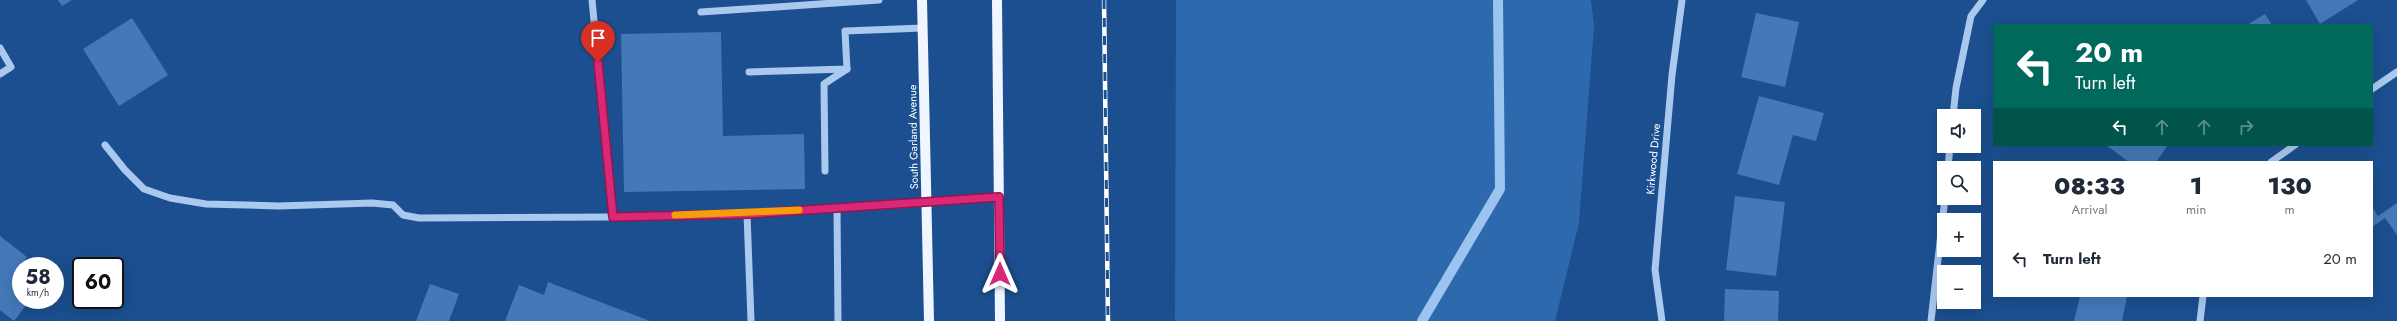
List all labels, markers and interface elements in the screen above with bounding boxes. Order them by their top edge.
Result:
pin [581,21,615,62]
icon: arrive [587,27,609,49]
text: 20 m [2075,32,2143,73]
icon: left [2009,40,2061,92]
text: Turn left [2075,70,2135,96]
street label: South Garland Avenue [904,84,922,189]
map controls [1937,109,1981,309]
button: sound [1937,109,1981,153]
icon: left [2109,116,2131,138]
icon: ahead [2151,116,2173,138]
icon: ahead [2193,116,2215,138]
icon: right [2235,116,2257,138]
street label: Kirkwood Drive [1642,123,1664,195]
button: search [1937,161,1981,205]
text: 08:33 [2054,168,2125,203]
text: 1 [2190,168,2202,203]
text: 130 [2267,168,2312,203]
text: Arrival [2072,200,2107,219]
text: min [2186,200,2206,219]
text: m [2285,200,2295,219]
button: + [1937,213,1981,257]
icon: left [2009,248,2031,270]
text: Turn left [2043,248,2101,270]
text: 20 m [2323,248,2357,270]
position arrow [979,253,1021,295]
speed limit sign: 60 [72,257,124,309]
text: 58 [25,263,51,292]
button: − [1937,265,1981,309]
text: km/h [27,285,49,300]

